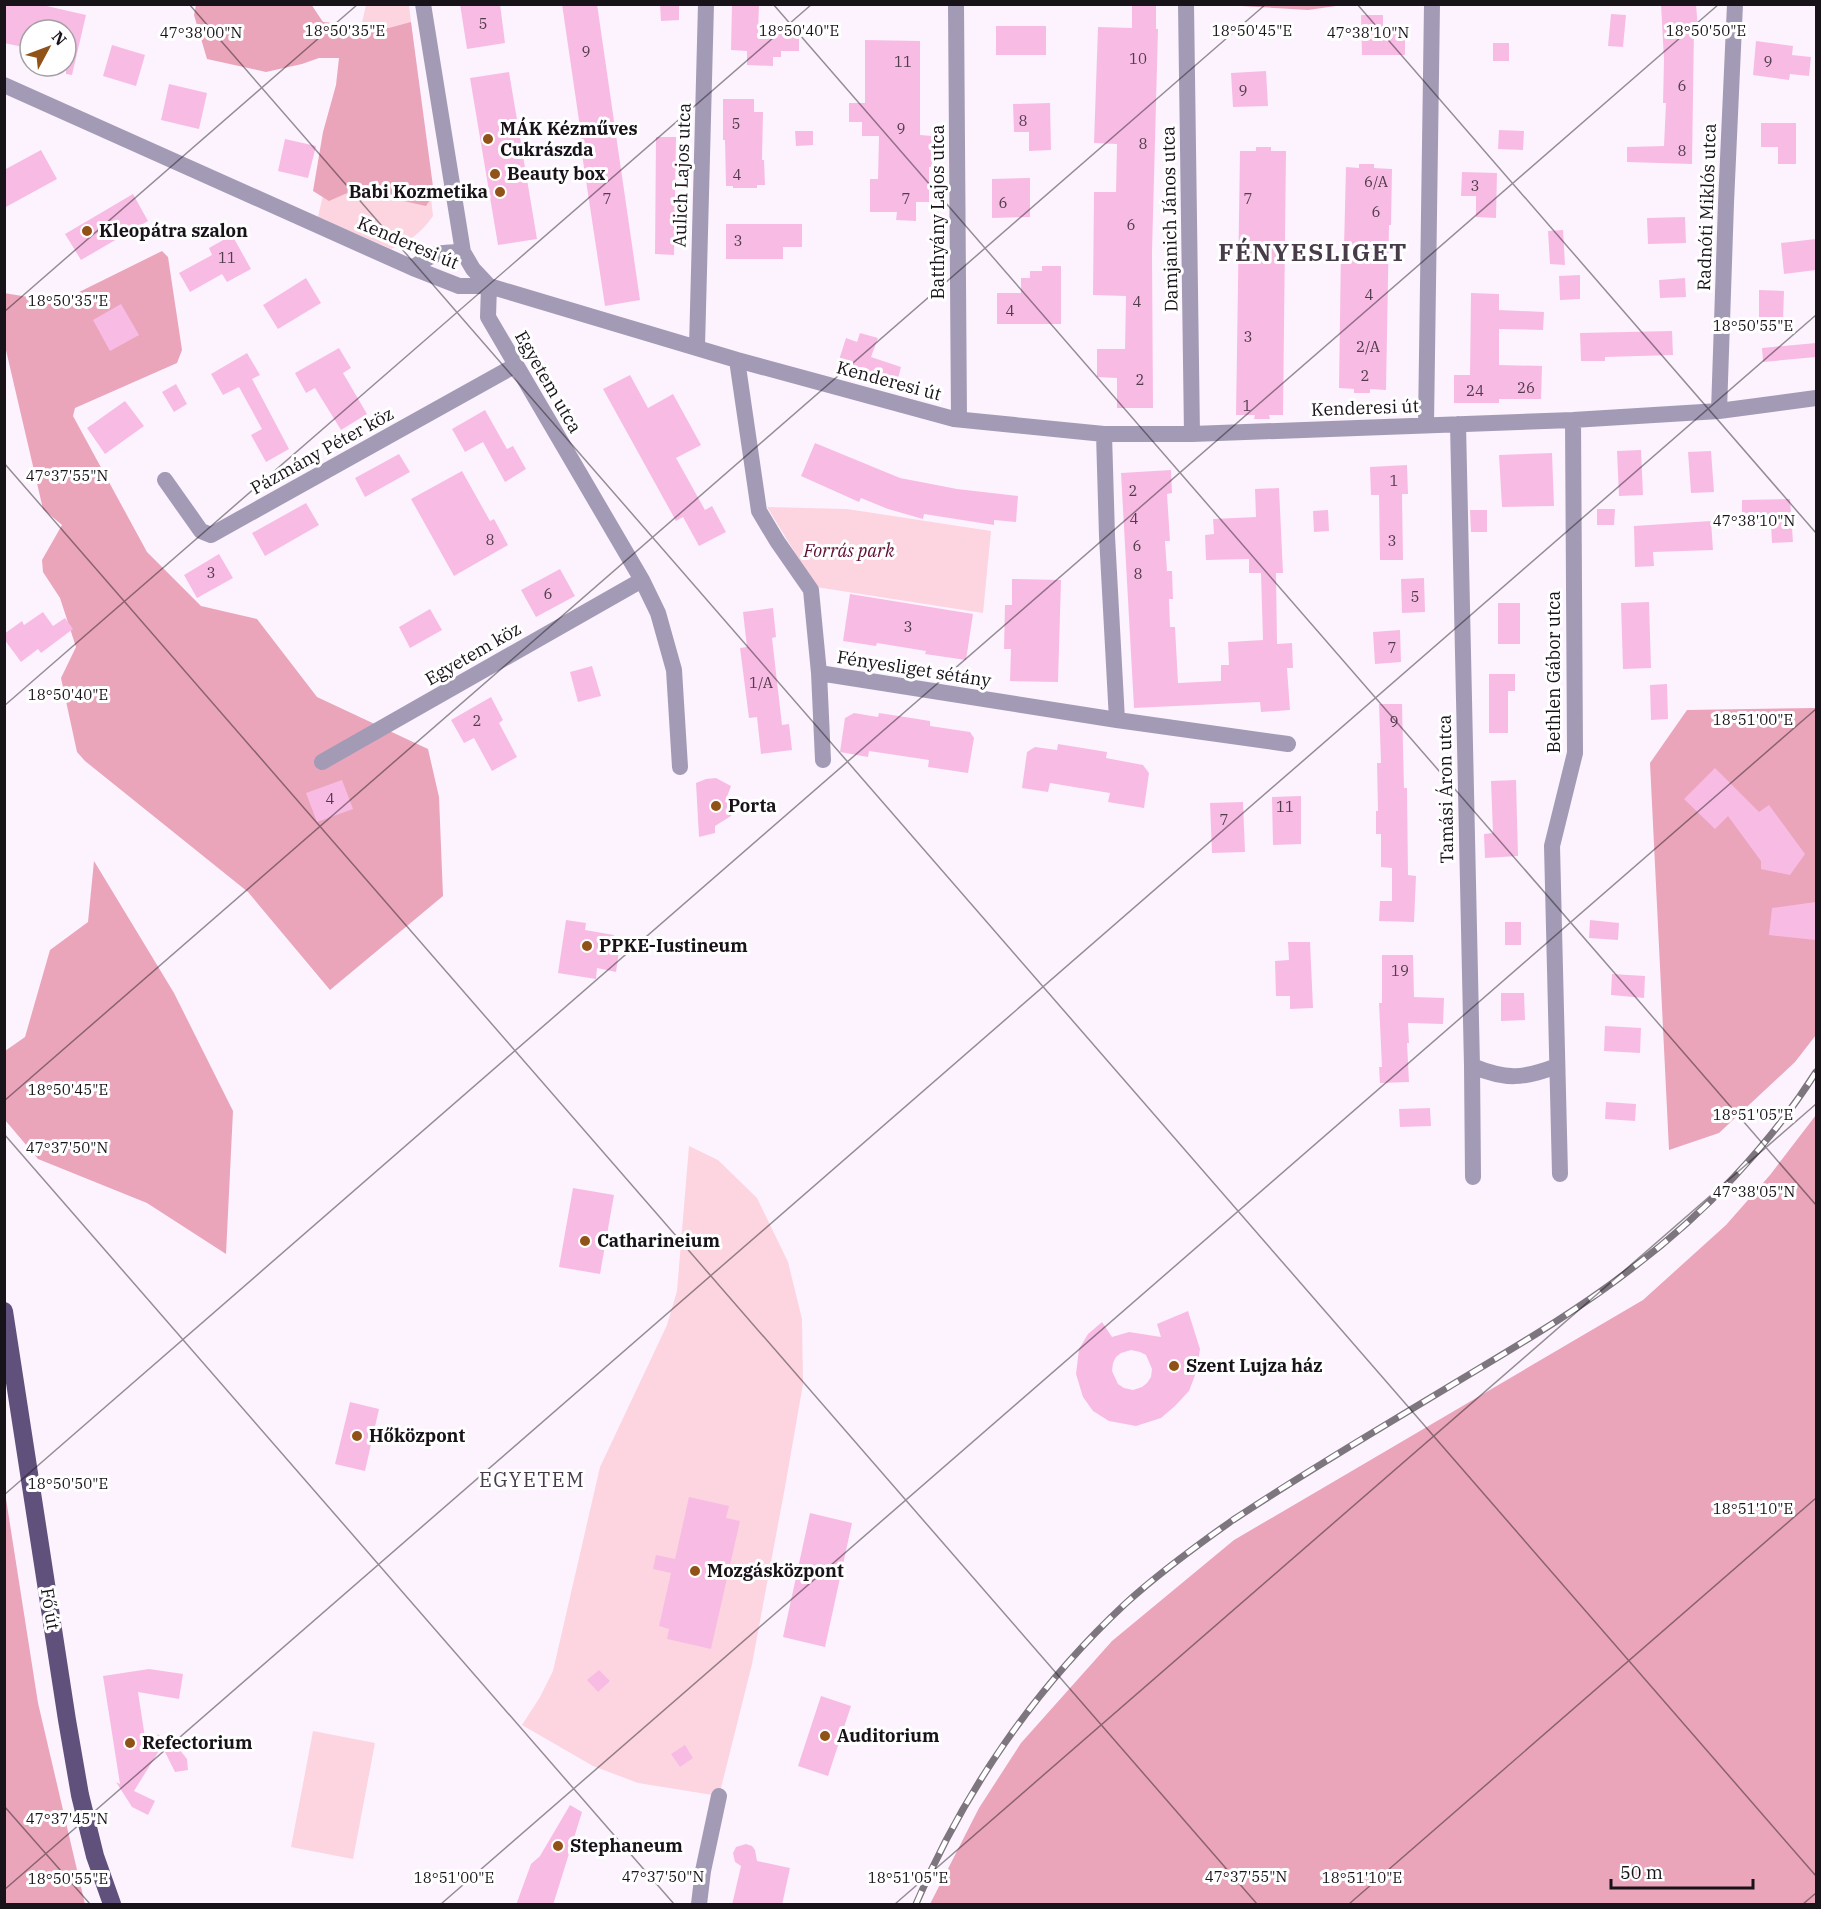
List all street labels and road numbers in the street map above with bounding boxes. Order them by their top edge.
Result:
street label: Aulich Lajos utca [667,102,696,248]
street label: Radnóti Miklós utca [1692,123,1721,291]
street label: Batthyány Lajos utca [926,124,949,300]
street label: Damjanich János utca [1156,126,1183,312]
street label: Kenderesi út [354,211,462,274]
street label: Egyetem utca [510,327,587,437]
street label: Kenderesi út [834,355,944,406]
street label: Kenderesi út [1311,394,1419,421]
street label: Pázmány Péter köz [246,402,397,499]
street label: Bethlen Gábor utca [1542,591,1565,753]
street label: Egyetem köz [421,617,525,690]
street label: Fényesliget sétány [835,645,993,692]
street label: Tamási Áron utca [1433,714,1458,864]
street label: Fő út [36,1586,65,1632]

